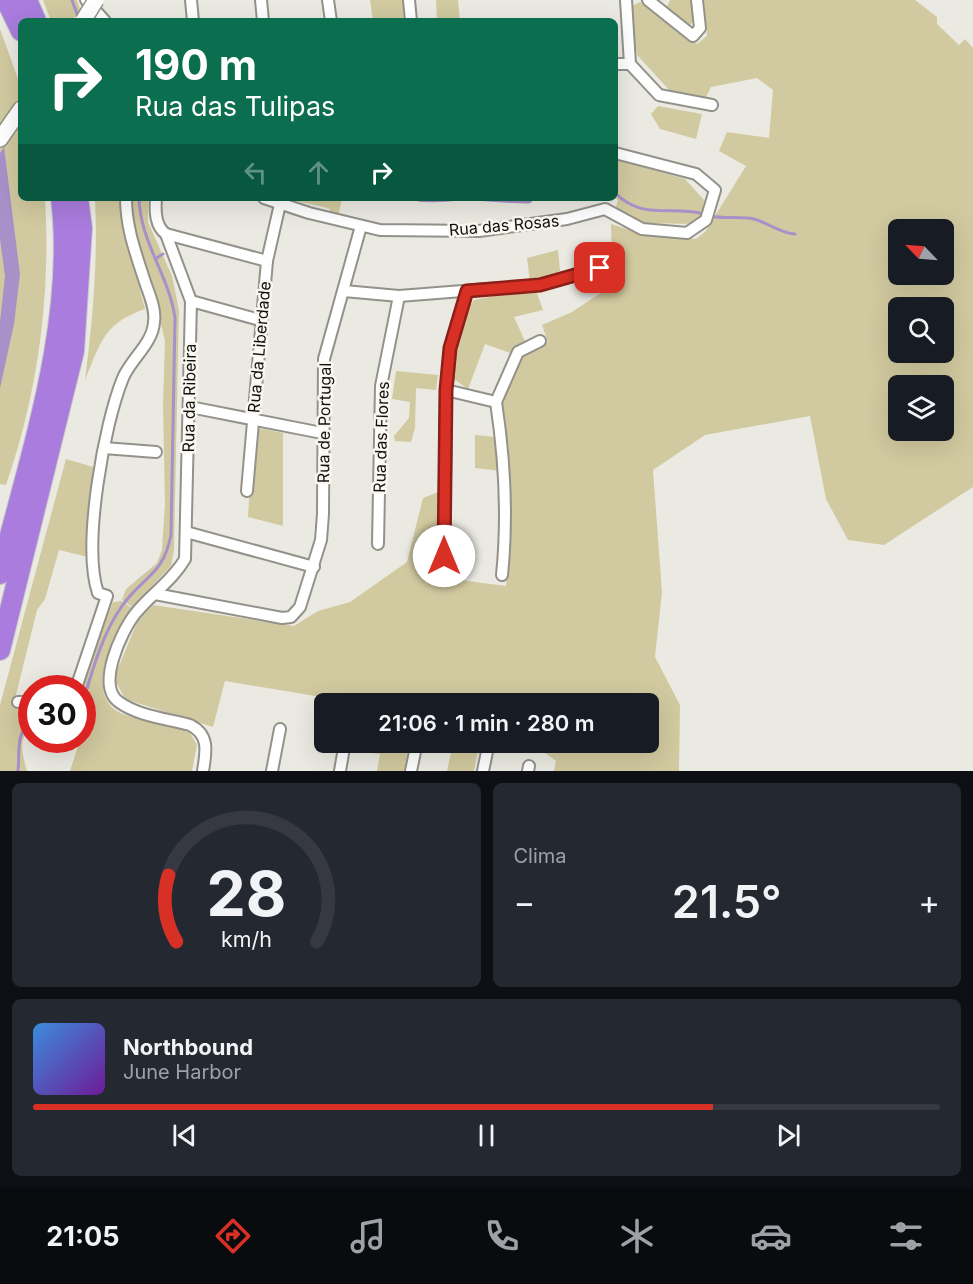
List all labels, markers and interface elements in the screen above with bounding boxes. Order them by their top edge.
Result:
text: 190 m [135,39,257,90]
icon: right [36,42,114,120]
text: Rua das Tulipas [135,90,335,123]
icon: left [239,156,272,189]
icon: ahead [302,156,335,189]
icon: right [365,156,398,189]
street label: Rua das Rosas [448,210,560,240]
north arrow [888,219,954,285]
map controls [888,219,954,441]
pin [574,242,625,293]
icon: arrive [583,251,616,284]
street label: Rua da Liberdade [243,280,275,414]
button: search [888,297,954,363]
street label: Rua da Ribeira [178,343,200,453]
street label: Rua de Portugal [313,363,335,483]
button: layers [888,375,954,441]
street label: Rua das Flores [369,381,393,493]
position arrow [412,524,476,588]
speed limit sign: 30 [18,675,96,753]
text: 21:06 · 1 min · 280 m [378,710,595,736]
text: Clima [514,844,567,868]
text: 28 [206,856,286,931]
text: 21.5° [672,874,782,929]
text: − [514,882,535,922]
text: + [918,882,940,922]
text: km/h [221,926,272,952]
text: Northbound [123,1034,253,1060]
text: June Harbor [123,1060,241,1084]
icon: previous [168,1119,201,1152]
icon: pause [470,1119,503,1152]
icon: next [772,1119,805,1152]
icon: directions [212,1215,254,1257]
icon: music [347,1215,389,1257]
icon: phone [481,1215,523,1257]
icon: climate [616,1215,658,1257]
icon: car [750,1215,792,1257]
icon: filters [885,1215,927,1257]
text: 21:05 [46,1220,119,1253]

